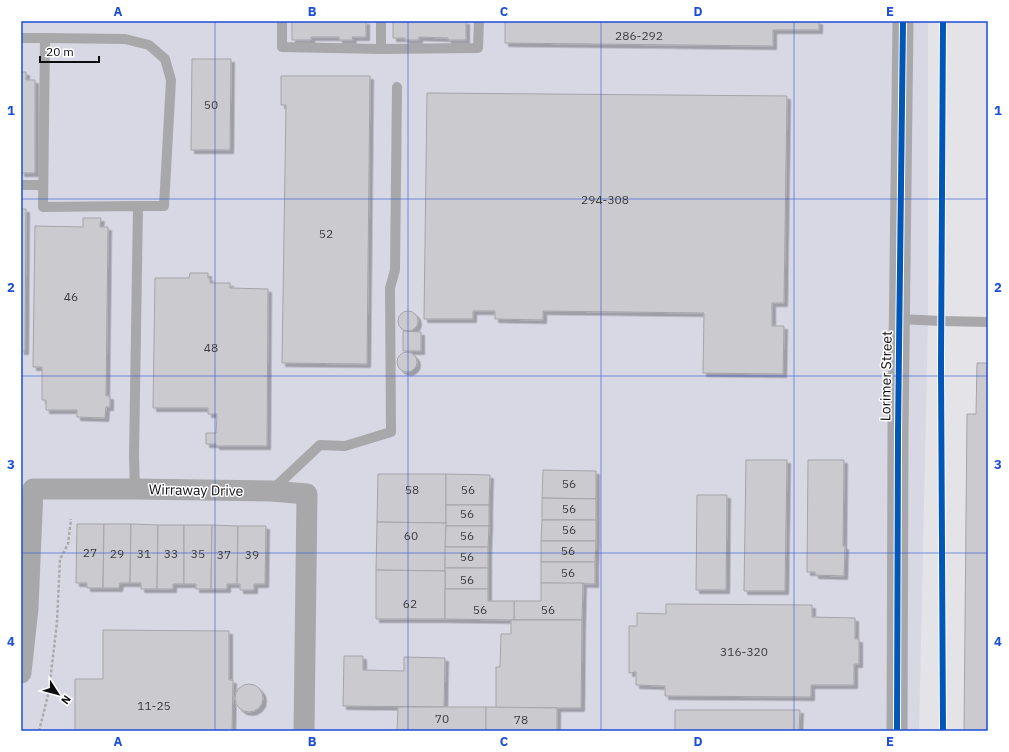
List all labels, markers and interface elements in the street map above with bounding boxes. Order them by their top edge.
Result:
text: A [114,3,123,20]
text: B [308,3,317,20]
text: C [500,3,509,20]
text: D [693,3,703,20]
text: E [886,3,894,20]
house number: 286-292 [615,28,663,43]
scale bar [40,38,99,64]
text: 20 m [46,44,74,59]
house number: 50 [204,97,218,112]
text: 1 [7,102,15,119]
text: 1 [994,102,1002,119]
house number: 294-308 [581,192,629,207]
house number: 52 [319,226,333,241]
text: 2 [7,279,15,296]
text: 2 [994,279,1002,296]
house number: 46 [64,289,78,304]
street label: Lorimer Street [876,331,896,421]
house number: 48 [204,340,218,355]
text: 3 [7,456,15,473]
text: 3 [994,456,1002,473]
house number: 56 [562,476,576,491]
street label: Wirraway Drive [149,480,244,500]
house number: 58 [405,482,419,497]
house number: 56 [461,482,475,497]
house number: 56 [562,501,576,516]
house number: 56 [460,506,474,521]
house number: 56 [562,522,576,537]
house number: 60 [404,528,418,543]
house number: 56 [460,528,474,543]
house number: 56 [561,543,575,558]
house number: 27 [83,545,97,560]
house number: 29 [110,546,124,561]
house number: 31 [137,546,151,561]
house number: 33 [164,546,178,561]
house number: 35 [191,546,205,561]
house number: 37 [217,547,231,562]
house number: 39 [245,547,259,562]
house number: 56 [460,549,474,564]
house number: 56 [561,565,575,580]
house number: 56 [460,572,474,587]
house number: 62 [403,596,417,611]
house number: 56 [473,602,487,617]
house number: 56 [541,602,555,617]
text: 4 [7,633,15,650]
text: 4 [994,633,1002,650]
house number: 316-320 [720,644,768,659]
north arrow [38,674,78,714]
text: N [58,693,74,707]
house number: 11-25 [137,698,171,713]
house number: 70 [435,711,449,726]
house number: 78 [514,712,528,727]
text: A [114,733,123,750]
text: B [308,733,317,750]
text: C [500,733,509,750]
text: D [693,733,703,750]
text: E [886,733,894,750]

